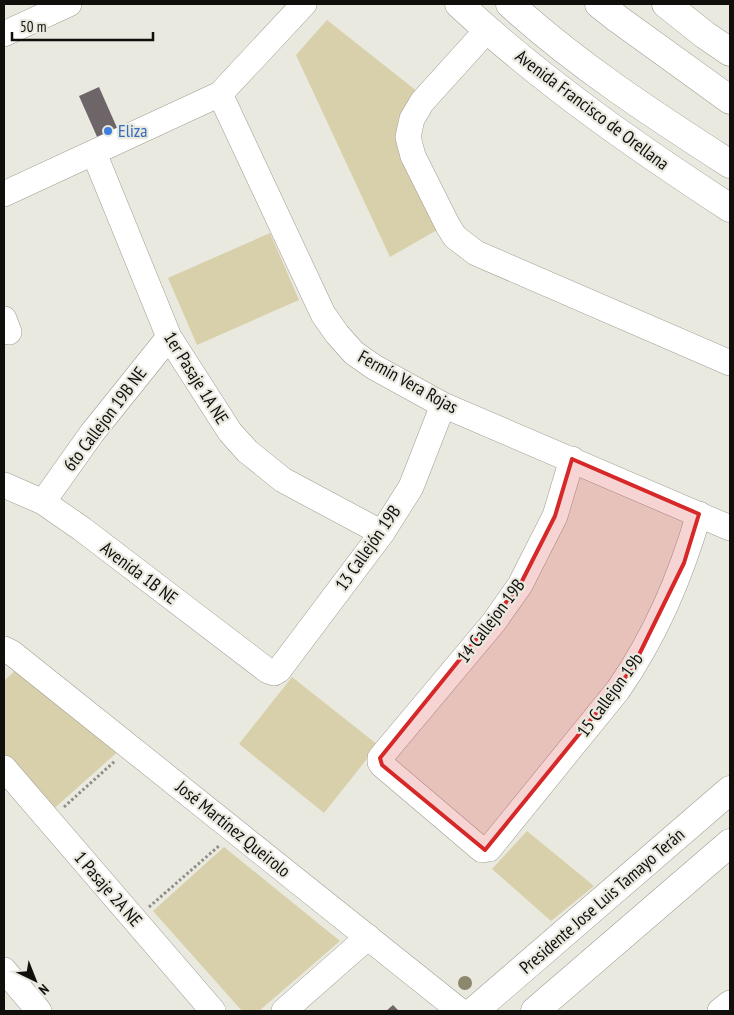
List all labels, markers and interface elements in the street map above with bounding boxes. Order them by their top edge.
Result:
scale bar [12,10,154,42]
text: 50 m [20,17,46,36]
street label: Avenida Francisco de Orellana [511,44,674,175]
place label: Eliza [118,119,148,142]
marker: Eliza [102,125,114,137]
street label: 1er Pasaje 1A NE [159,327,234,428]
street label: Fermín Vera Rojas [354,345,462,418]
street label: 6to Callejon 19B NE [58,362,151,475]
street label: 13 Callejón 19B [330,501,405,595]
street label: Avenida 1B NE [96,536,182,609]
street label: 14 Callejon 19B [452,574,530,667]
street label: 15 Callejon 19b [571,648,648,741]
street label: José Martínez Queirolo [170,775,296,882]
street label: Presidente Jose Luis Tamayo Terán [514,823,689,979]
street label: 1 Pasaje 2A NE [69,846,147,931]
north arrow [10,955,60,1005]
text: N [35,980,53,999]

